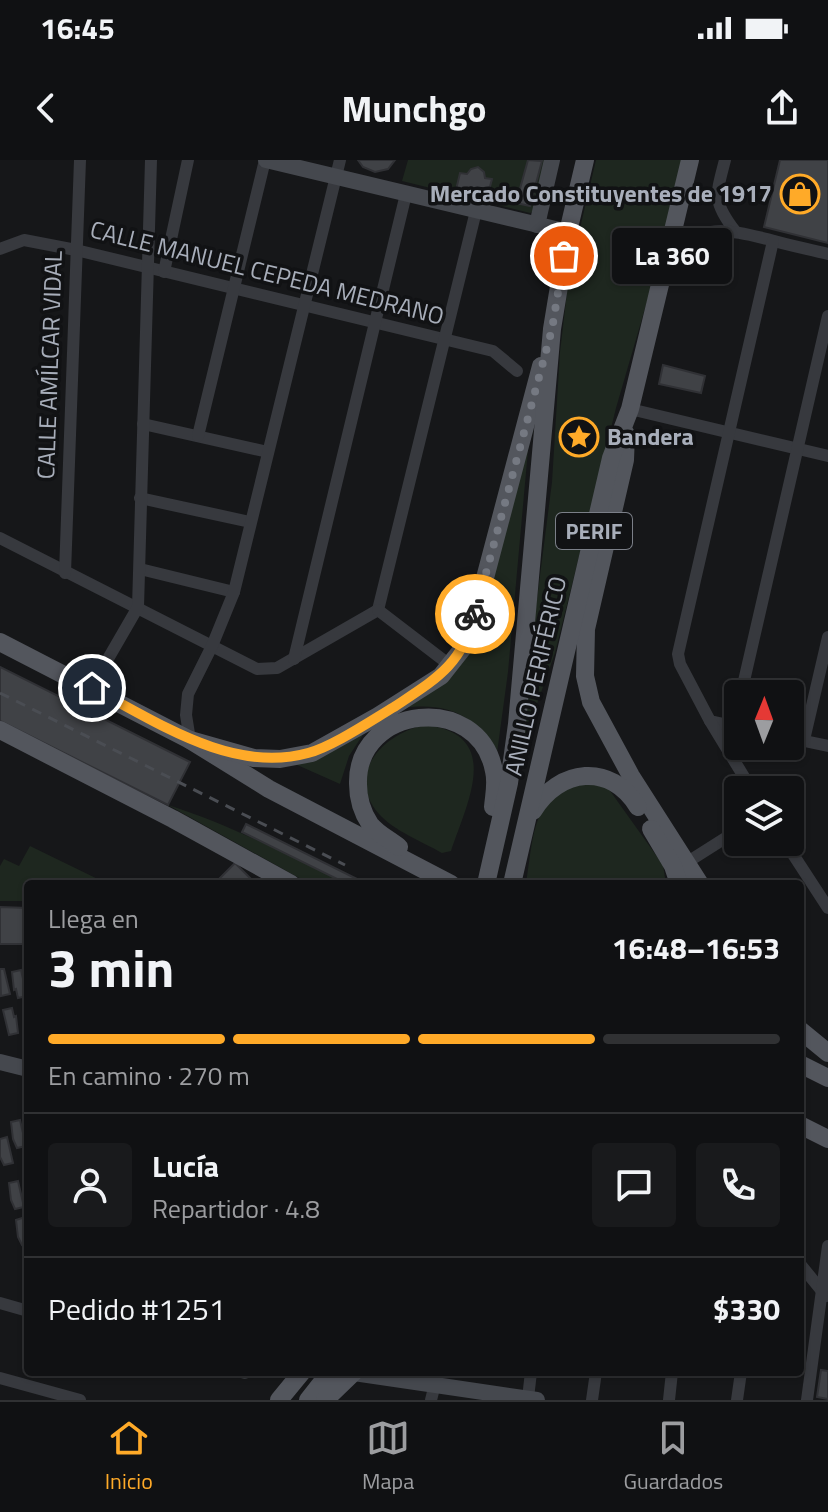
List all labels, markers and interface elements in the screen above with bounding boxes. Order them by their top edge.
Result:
text: 16:45 [40,5,115,51]
text: Munchgo [341,81,487,136]
icon: back [24,86,68,130]
icon: share [760,86,804,130]
shop icon: Mercado Constituyentes de 1917 [779,173,821,215]
place label: Mercado Constituyentes de 1917 [430,175,772,211]
street label: CALLE MANUEL CEPEDA MEDRANO [87,211,448,333]
pin [530,222,598,290]
callout: La 360 [612,228,732,284]
icon: bag [542,234,586,278]
text: La 360 [635,236,709,275]
street label: CALLE AMÍLCAR VIDAL [27,250,71,480]
place icon: Bandera [558,416,600,458]
place label: Bandera [607,418,694,454]
road number: PERIF [556,513,632,549]
street label: ANILLO PERIFÉRICO [495,573,575,779]
courier [435,574,515,654]
icon: bike [453,592,497,636]
pin [58,654,126,722]
icon: home [70,666,114,710]
north arrow [724,680,804,760]
map controls [724,680,804,856]
button: layers [724,776,804,856]
text: Llega en [48,899,139,938]
text: 16:48–16:53 [612,925,780,971]
text: 3 min [48,928,174,1007]
text: En camino · 270 m [48,1056,250,1095]
button: person [48,1143,132,1227]
text: Lucía [152,1143,219,1189]
button: chat [592,1143,676,1227]
button: phone [696,1143,780,1227]
text: Repartidor · 4.8 [152,1189,320,1228]
text: Pedido #1251 [48,1286,226,1332]
text: $330 [713,1286,780,1332]
tab: Inicio [105,1416,153,1498]
tab: Mapa [362,1416,414,1498]
tab: Guardados [624,1416,723,1498]

